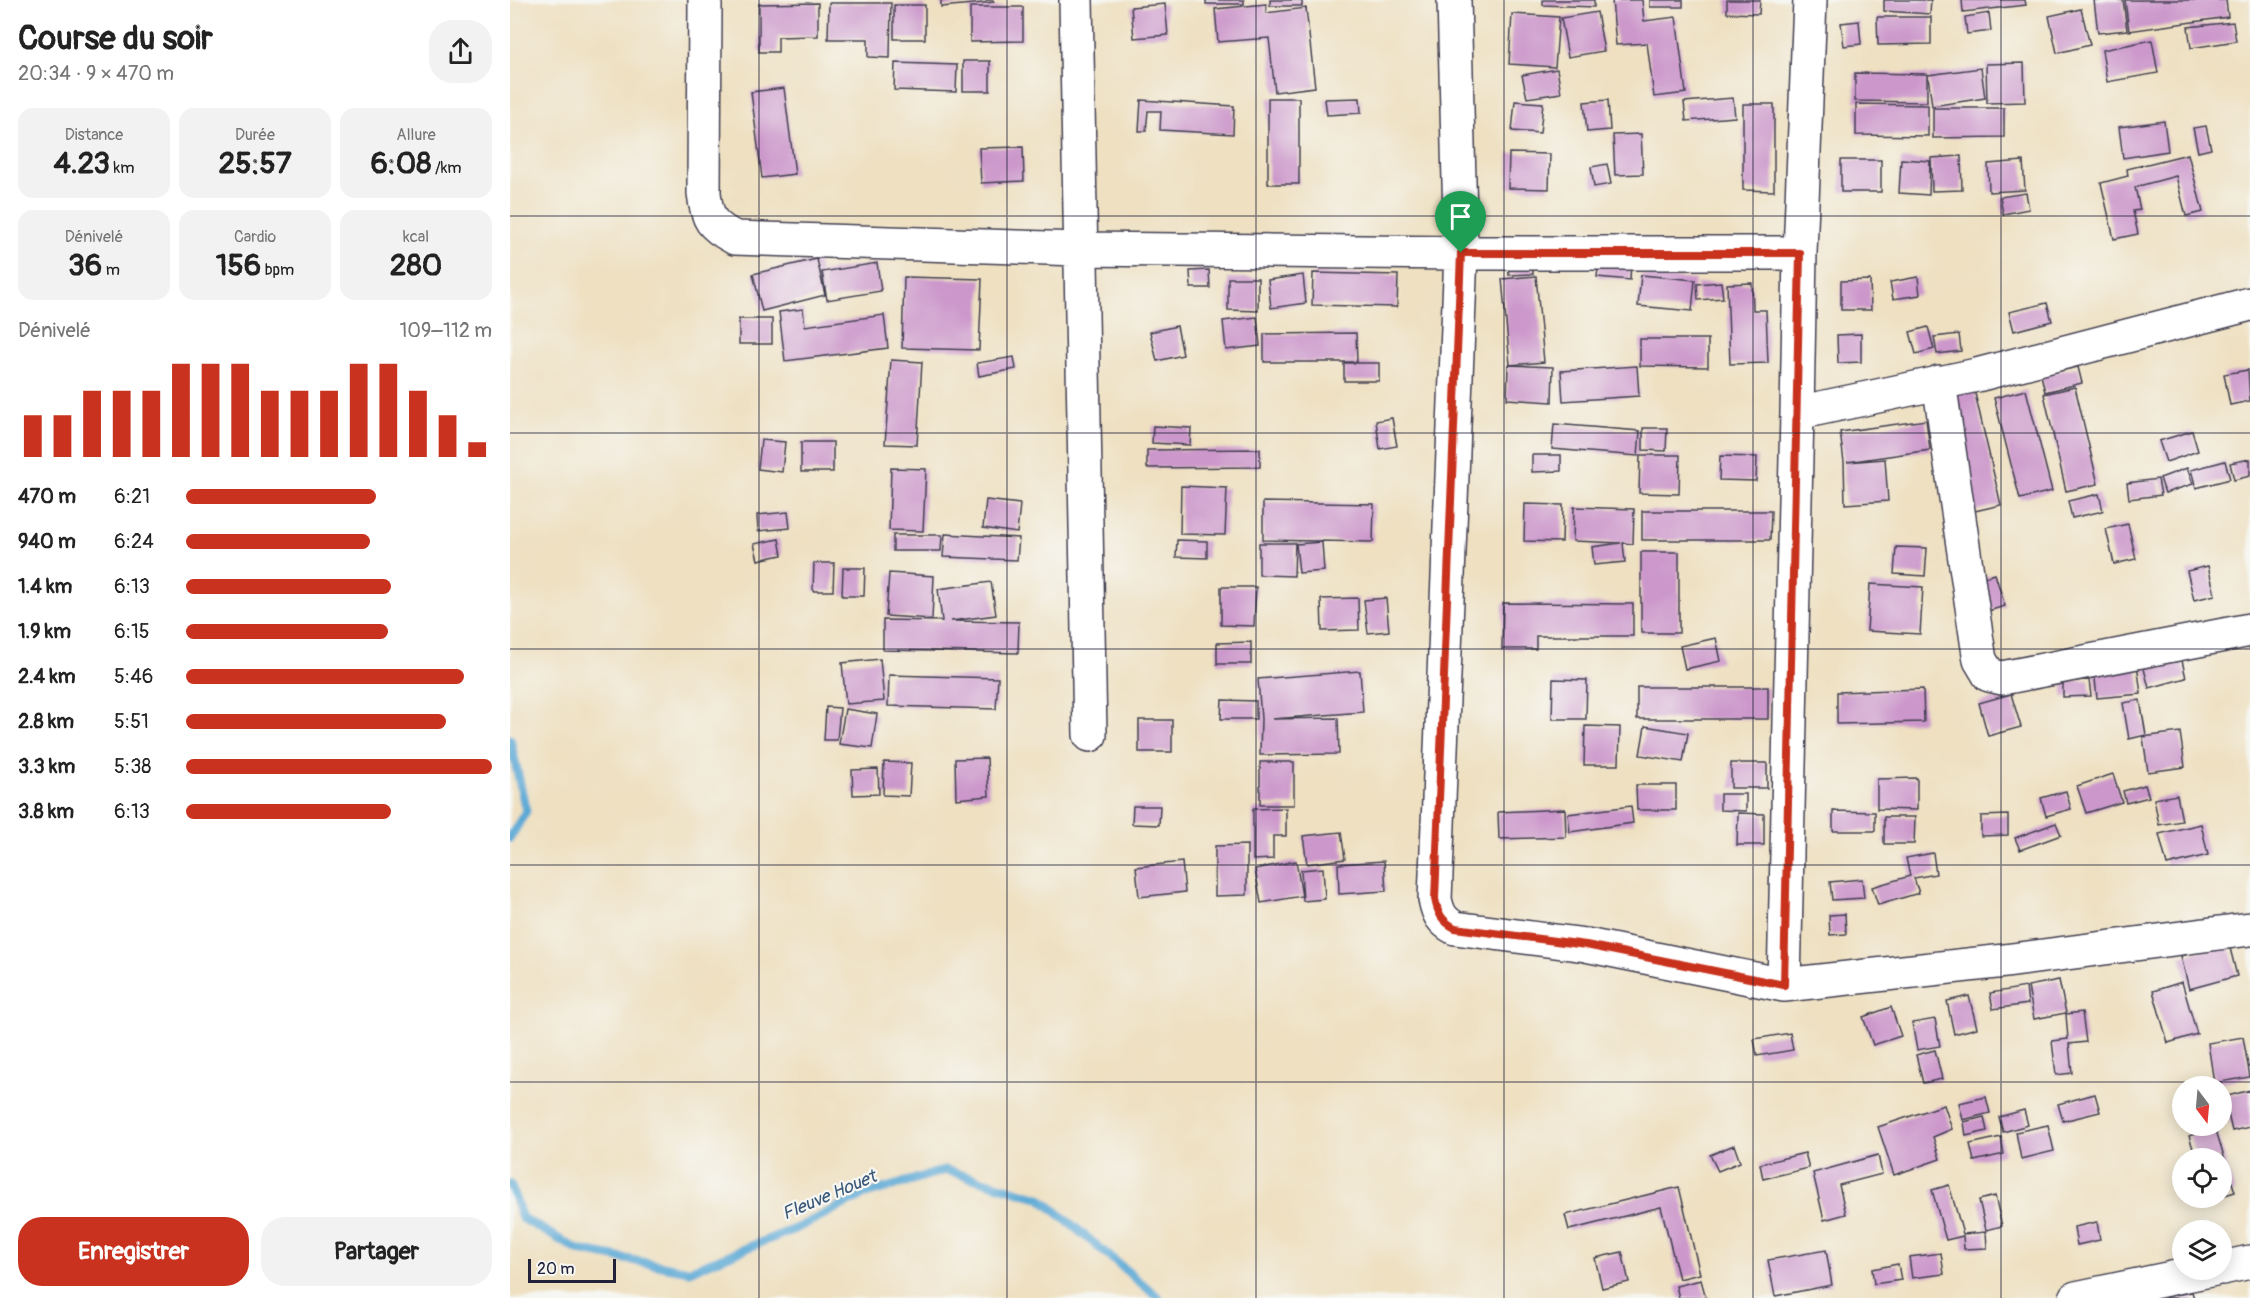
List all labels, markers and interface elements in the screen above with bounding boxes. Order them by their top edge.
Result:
text: Course du soir [18,18,213,59]
button: share [429,20,492,83]
text: 20:34 · 9 × 470 m [18,61,174,86]
text: Distance [65,125,123,145]
text: Durée [235,125,275,145]
text: Allure [396,125,436,145]
text: 4.23 [54,145,110,182]
text: 25:57 [218,145,292,182]
text: 6:08 [370,145,431,182]
text: km [110,158,134,178]
text: /km [431,158,462,178]
pin [1435,191,1486,253]
icon: arrive [1444,200,1477,233]
text: Dénivelé [65,227,123,247]
text: Cardio [234,227,276,247]
text: kcal [403,227,429,247]
text: 36 [68,247,102,284]
text: 156 [216,247,261,284]
text: 280 [390,247,442,284]
text: m [102,260,120,280]
text: bpm [261,260,294,280]
text: Dénivelé [18,318,91,343]
text: 109–112 m [400,318,492,343]
text: 470 m [18,484,76,509]
text: 6:21 [114,484,150,509]
text: 940 m [18,529,76,554]
text: 6:24 [114,529,154,554]
text: 1.4 km [18,574,72,599]
text: 6:13 [114,574,150,599]
text: 1.9 km [18,619,71,644]
text: 6:15 [114,619,150,644]
text: 2.4 km [18,664,76,689]
text: 5:46 [114,664,153,689]
text: 2.8 km [18,709,74,734]
text: 5:51 [114,709,149,734]
text: 3.3 km [18,754,75,779]
text: 5:38 [114,754,151,779]
text: 3.8 km [18,799,74,824]
text: 6:13 [114,799,150,824]
north arrow [2172,1076,2232,1136]
map controls [2172,1076,2232,1280]
button: locate [2172,1148,2232,1208]
water label: Fleuve Houet [779,1165,881,1226]
button: Enregistrer [18,1217,249,1286]
button: Partager [261,1217,492,1286]
button: layers [2172,1220,2232,1280]
scale bar [528,1256,616,1284]
text: 20 m [537,1259,575,1279]

